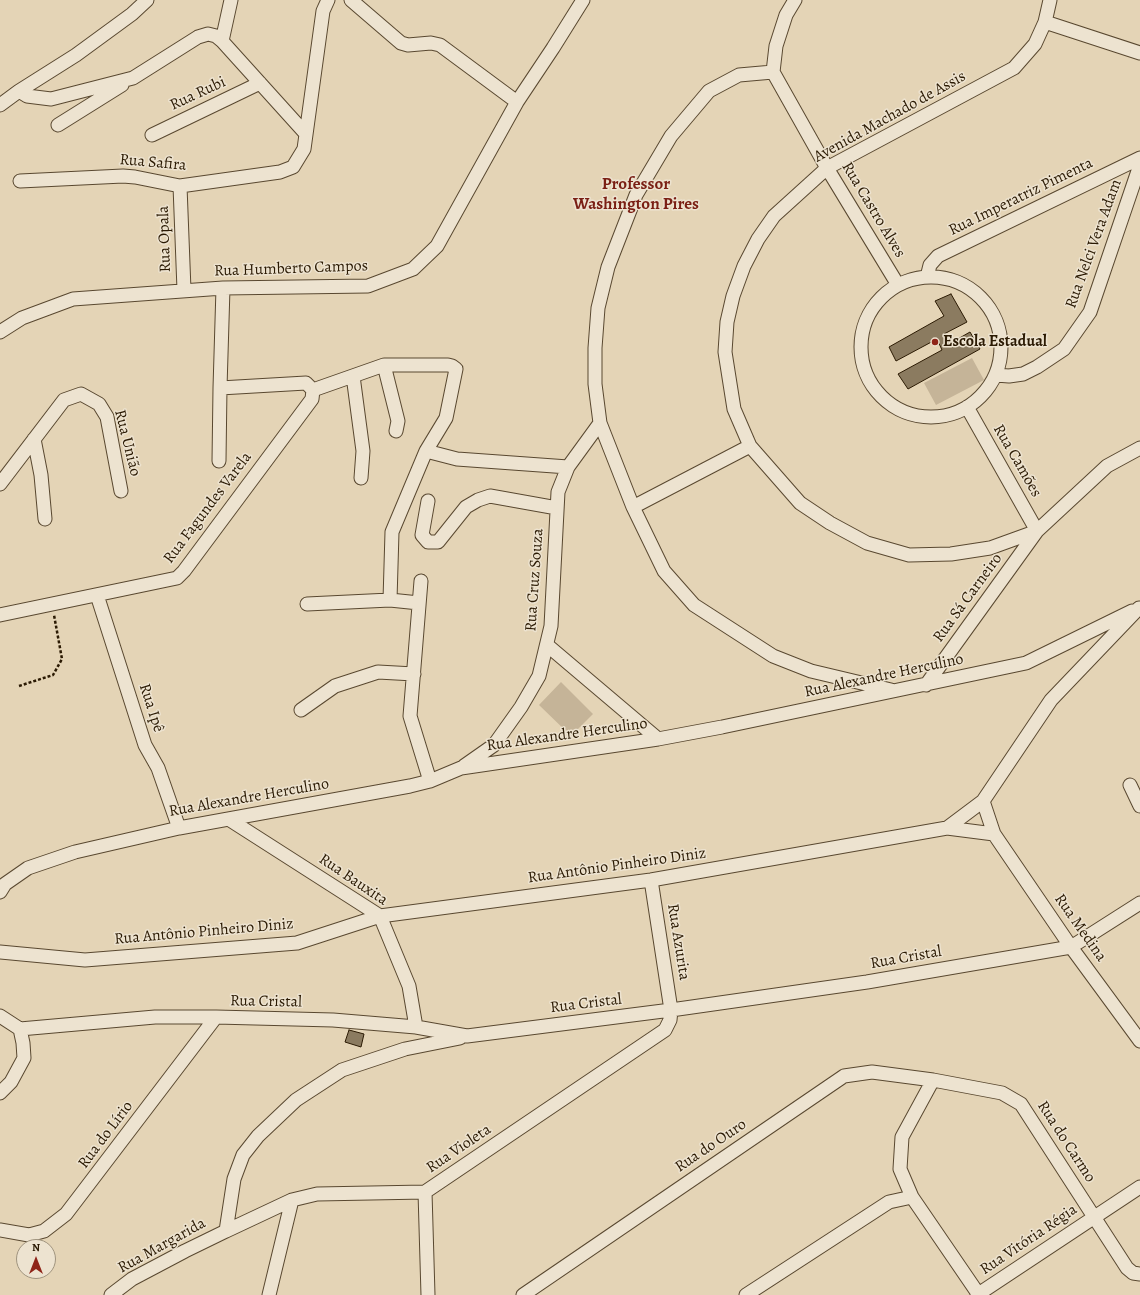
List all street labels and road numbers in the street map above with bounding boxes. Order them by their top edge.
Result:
street label: Avenida Machado de Assis [811,67,969,167]
street label: Rua Rubi [167,73,229,115]
street label: Rua Safira [119,151,187,175]
street label: Rua Imperatriz Pimenta [946,154,1096,240]
street label: Rua Castro Alves [837,159,909,261]
street label: Rua Nelci Vera Adam [1062,177,1126,311]
street label: Rua Opala [154,205,176,273]
street label: Rua Humberto Campos [214,257,368,281]
street label: Rua União [109,408,145,478]
street label: Rua Camões [988,421,1046,501]
street label: Rua Fagundes Varela [160,448,256,568]
street label: Rua Cruz Souza [522,528,548,632]
street label: Rua Sá Carneiro [929,550,1007,646]
street label: Rua Alexandre Herculino [803,650,965,702]
street label: Rua Ipê [134,681,168,735]
street label: Rua Alexandre Herculino [485,714,649,756]
street label: Rua Alexandre Herculino [167,774,331,822]
street label: Rua Antônio Pinheiro Diniz [527,844,707,888]
street label: Rua Bauxita [315,850,391,910]
street label: Rua Medina [1050,890,1110,966]
street label: Rua Azurita [662,902,694,982]
street label: Rua Antônio Pinheiro Diniz [114,915,294,949]
street label: Rua Cristal [869,942,943,974]
street label: Rua Cristal [549,990,623,1018]
street label: Rua Cristal [230,992,302,1012]
street label: Rua do Lírio [74,1097,138,1173]
street label: Rua do Carmo [1033,1098,1099,1186]
street label: Rua do Ouro [672,1115,750,1177]
street label: Rua Violeta [423,1120,495,1178]
street label: Rua Vitória Régia [977,1200,1081,1280]
street label: Rua Margarida [115,1214,209,1278]

